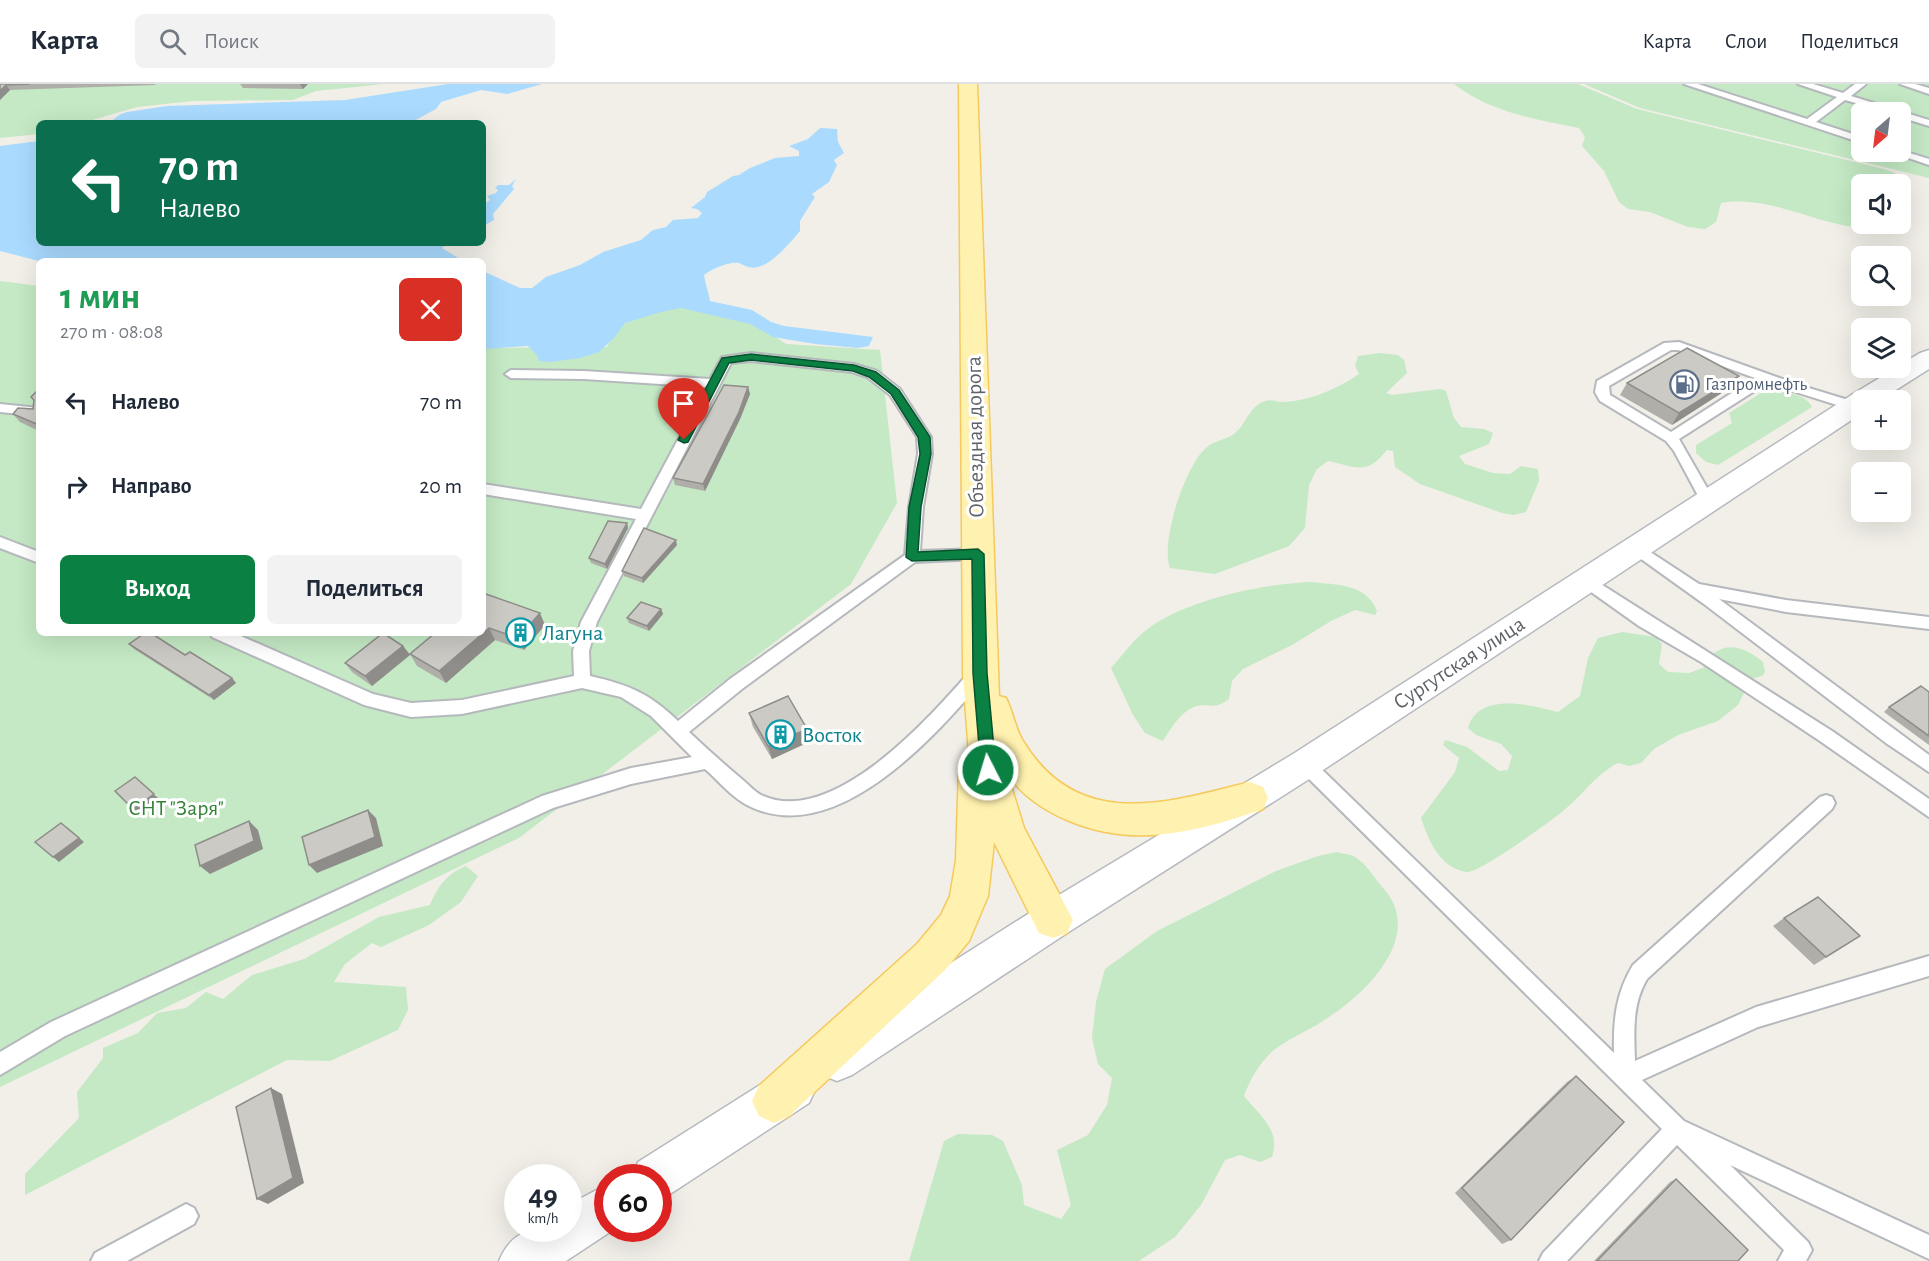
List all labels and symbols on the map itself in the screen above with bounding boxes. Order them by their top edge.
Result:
north arrow [1851,102,1911,162]
street label: Объездная дорога [963,356,987,518]
fuel station icon: Газпромнефть [1668,369,1700,401]
place label: Газпромнефть [1705,376,1807,394]
pin [658,378,709,440]
street label: Сургутская улица [1389,612,1529,714]
building icon: Лагуна [505,617,537,649]
place label: Лагуна [542,622,603,644]
building icon: Восток [765,719,797,751]
place label: Восток [802,724,862,746]
position arrow [956,738,1020,802]
park label: СНТ "Заря" [128,797,224,819]
speed limit sign: 60 [594,1164,672,1242]

